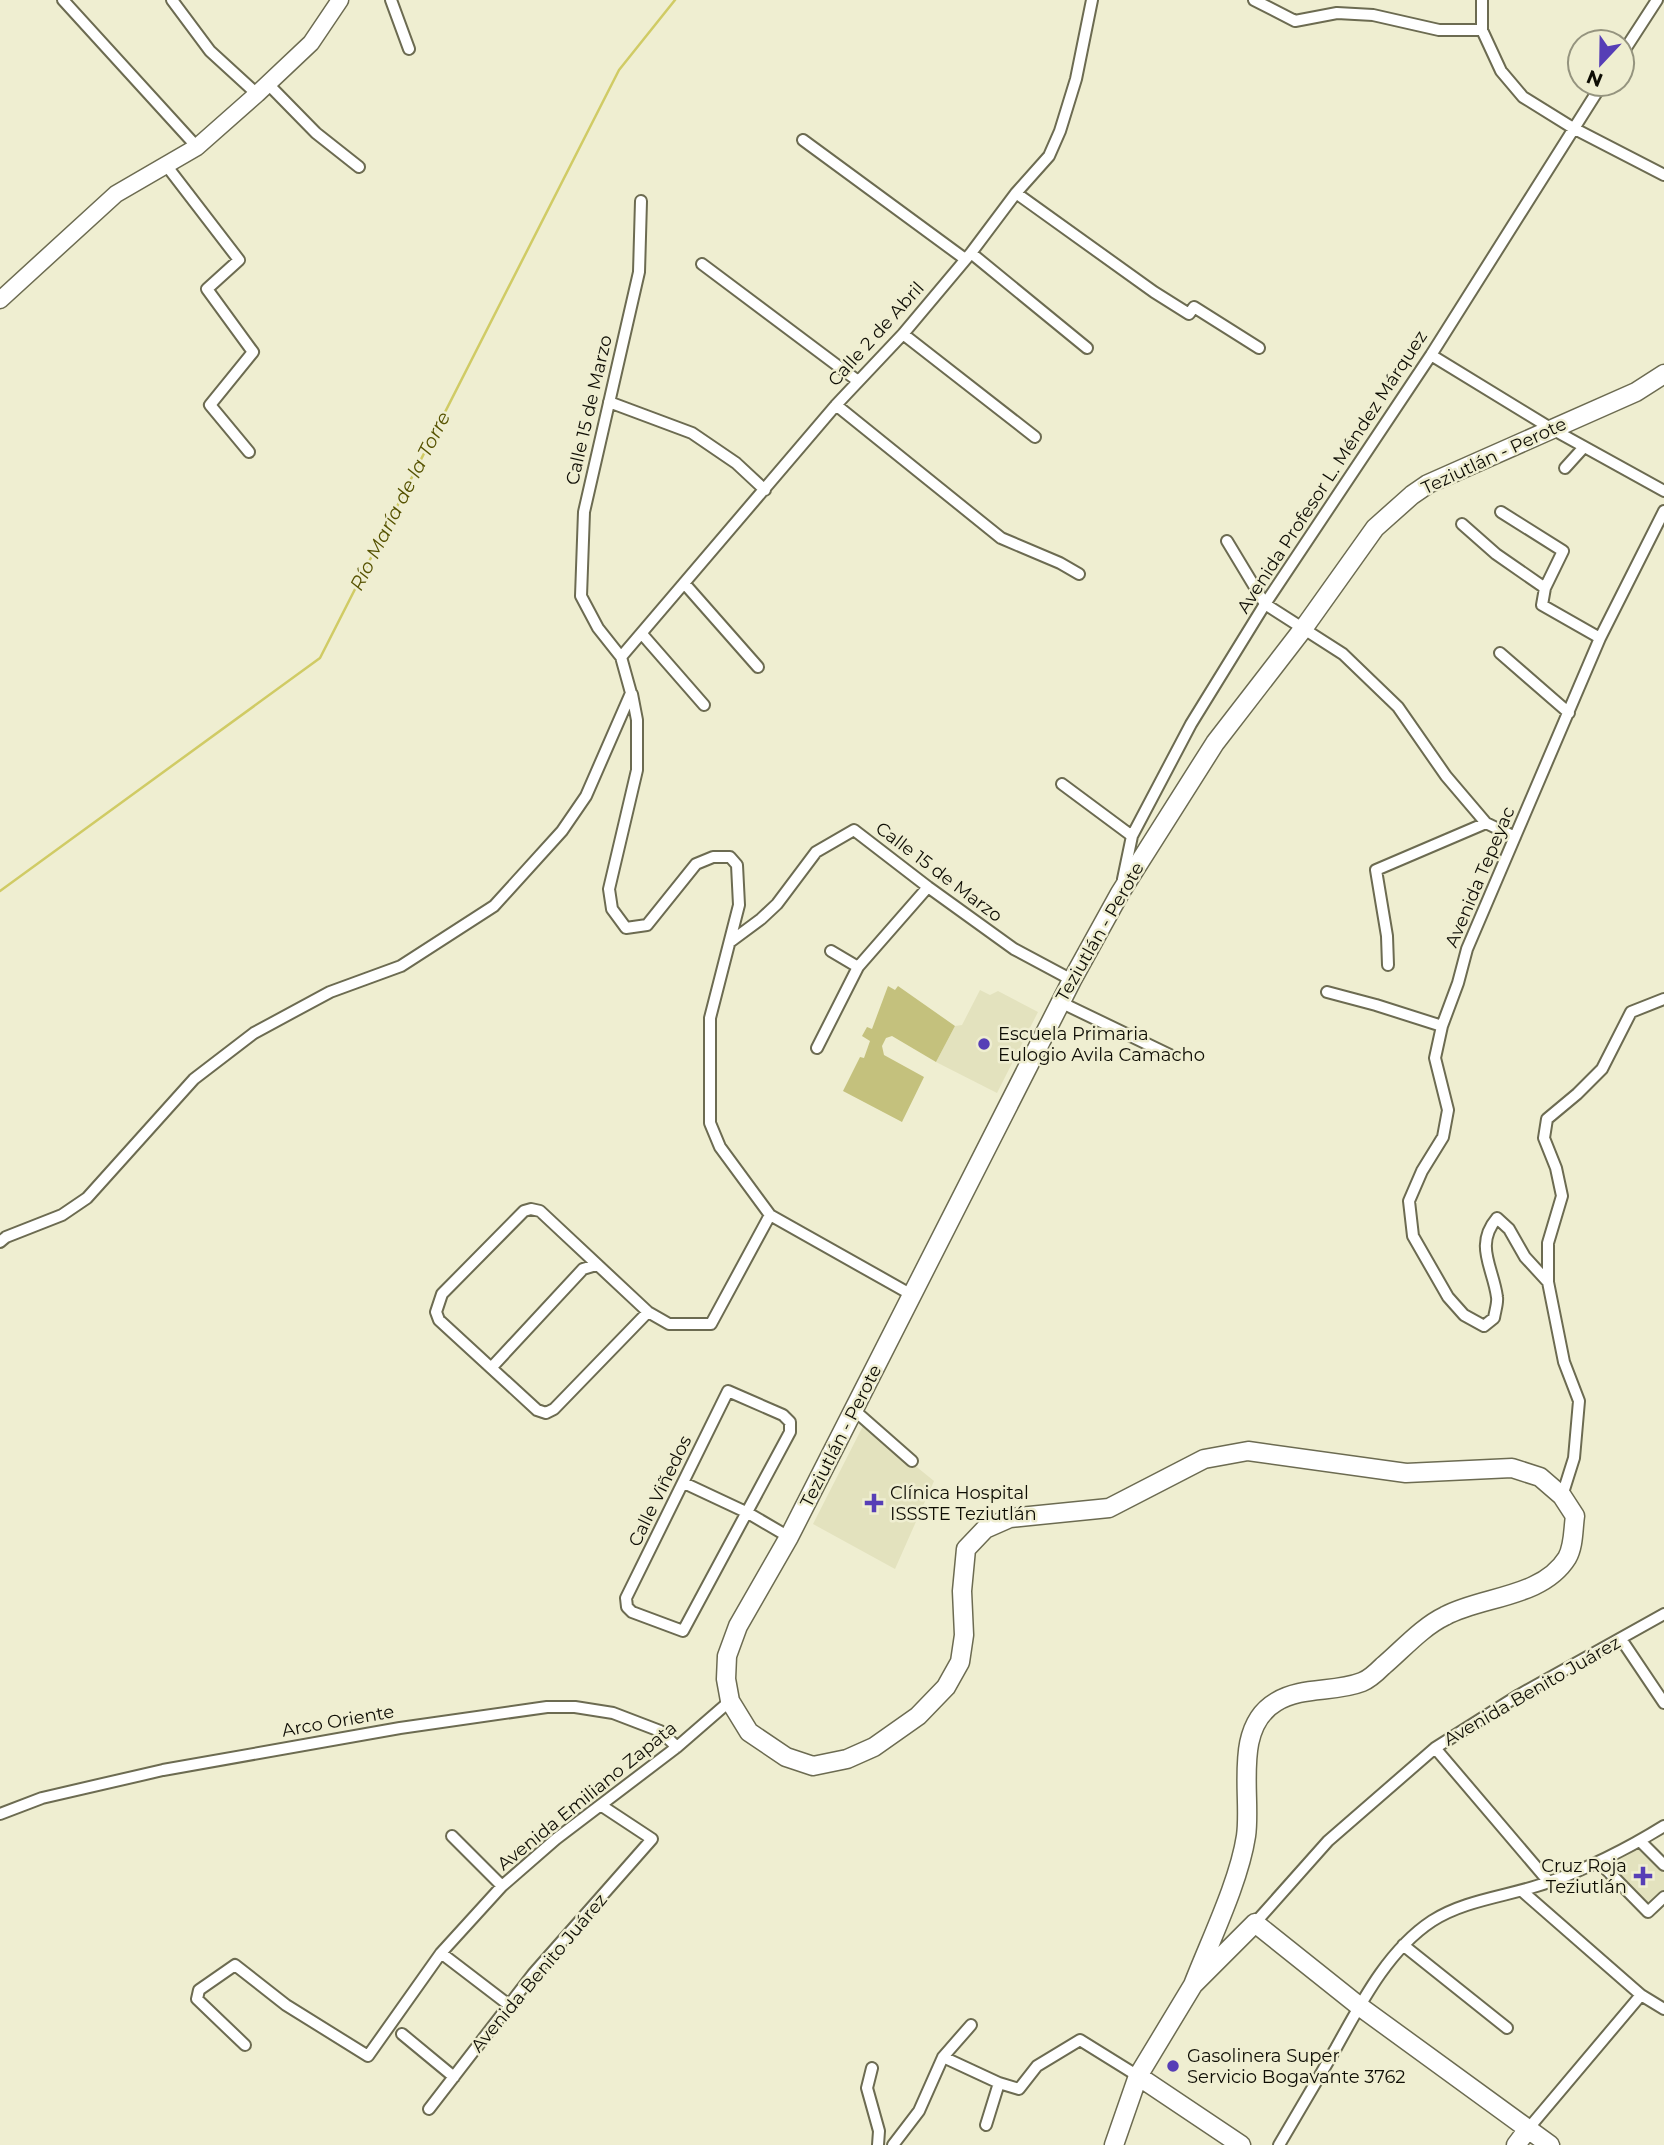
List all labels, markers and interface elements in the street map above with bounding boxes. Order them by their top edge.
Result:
north arrow [1566,28,1636,98]
text: N [1583,65,1606,92]
street label: Calle 2 de Abril [823,277,929,391]
street label: Avenida Profesor L. Méndez Márquez [1232,326,1432,618]
street label: Calle 15 de Marzo [561,333,617,487]
water label: Río María de la Torre [345,408,455,594]
street label: Teziutlán - Perote [1418,413,1570,499]
street label: Avenida Tepeyac [1440,803,1520,951]
street label: Calle 15 de Marzo [871,817,1007,927]
street label: Teziutlán - Perote [1051,858,1149,1006]
place label: Escuela Primaria Eulogio Avila Camacho [998,1023,1205,1066]
marker: Escuela Primaria Eulogio Avila Camacho [976,1036,992,1052]
street label: Teziutlán - Perote [796,1361,887,1511]
street label: Calle Viñedos [624,1432,696,1550]
place label: Clínica Hospital ISSSTE Teziutlán [890,1482,1037,1525]
marker: Clínica Hospital ISSSTE Teziutlán [864,1493,884,1513]
street label: Avenida Benito Juárez [1440,1631,1624,1751]
street label: Arco Oriente [280,1700,396,1742]
street label: Avenida Emiliano Zapata [493,1717,681,1875]
place label: Cruz Roja Teziutlán [1541,1855,1627,1898]
marker: Cruz Roja Teziutlán [1633,1866,1653,1886]
street label: Avenida Benito Juárez [466,1889,612,2057]
place label: Gasolinera Super Servicio Bogavante 3762 [1187,2045,1406,2088]
marker: Gasolinera Super Servicio Bogavante 3762 [1165,2058,1181,2074]

